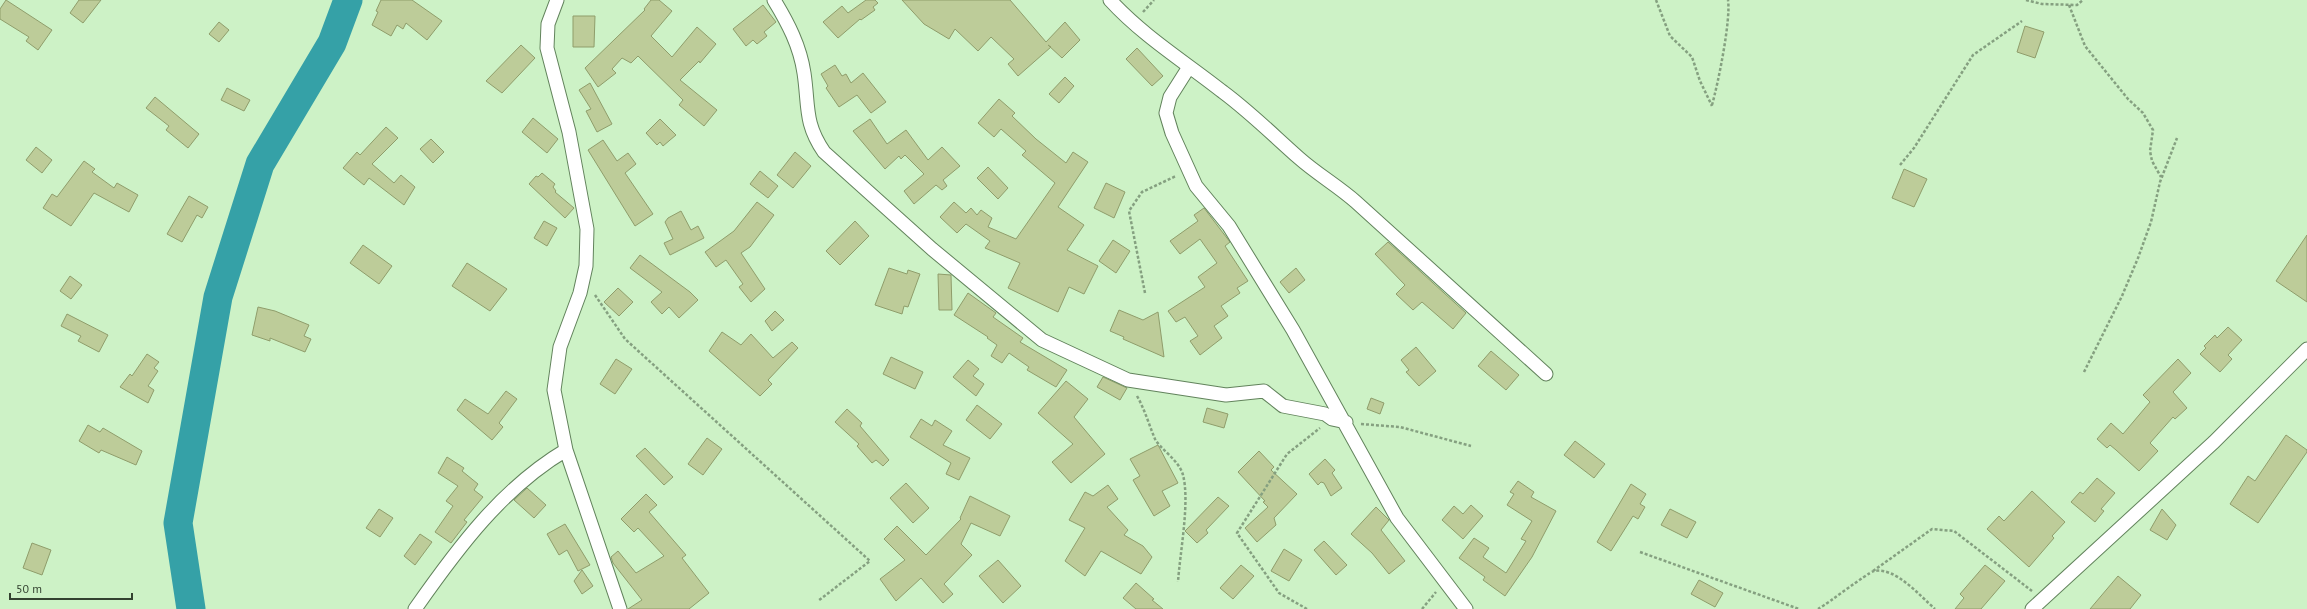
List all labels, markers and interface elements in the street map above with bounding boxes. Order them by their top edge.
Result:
scale bar [10,575,132,601]
text: 50 m [16,581,42,596]

